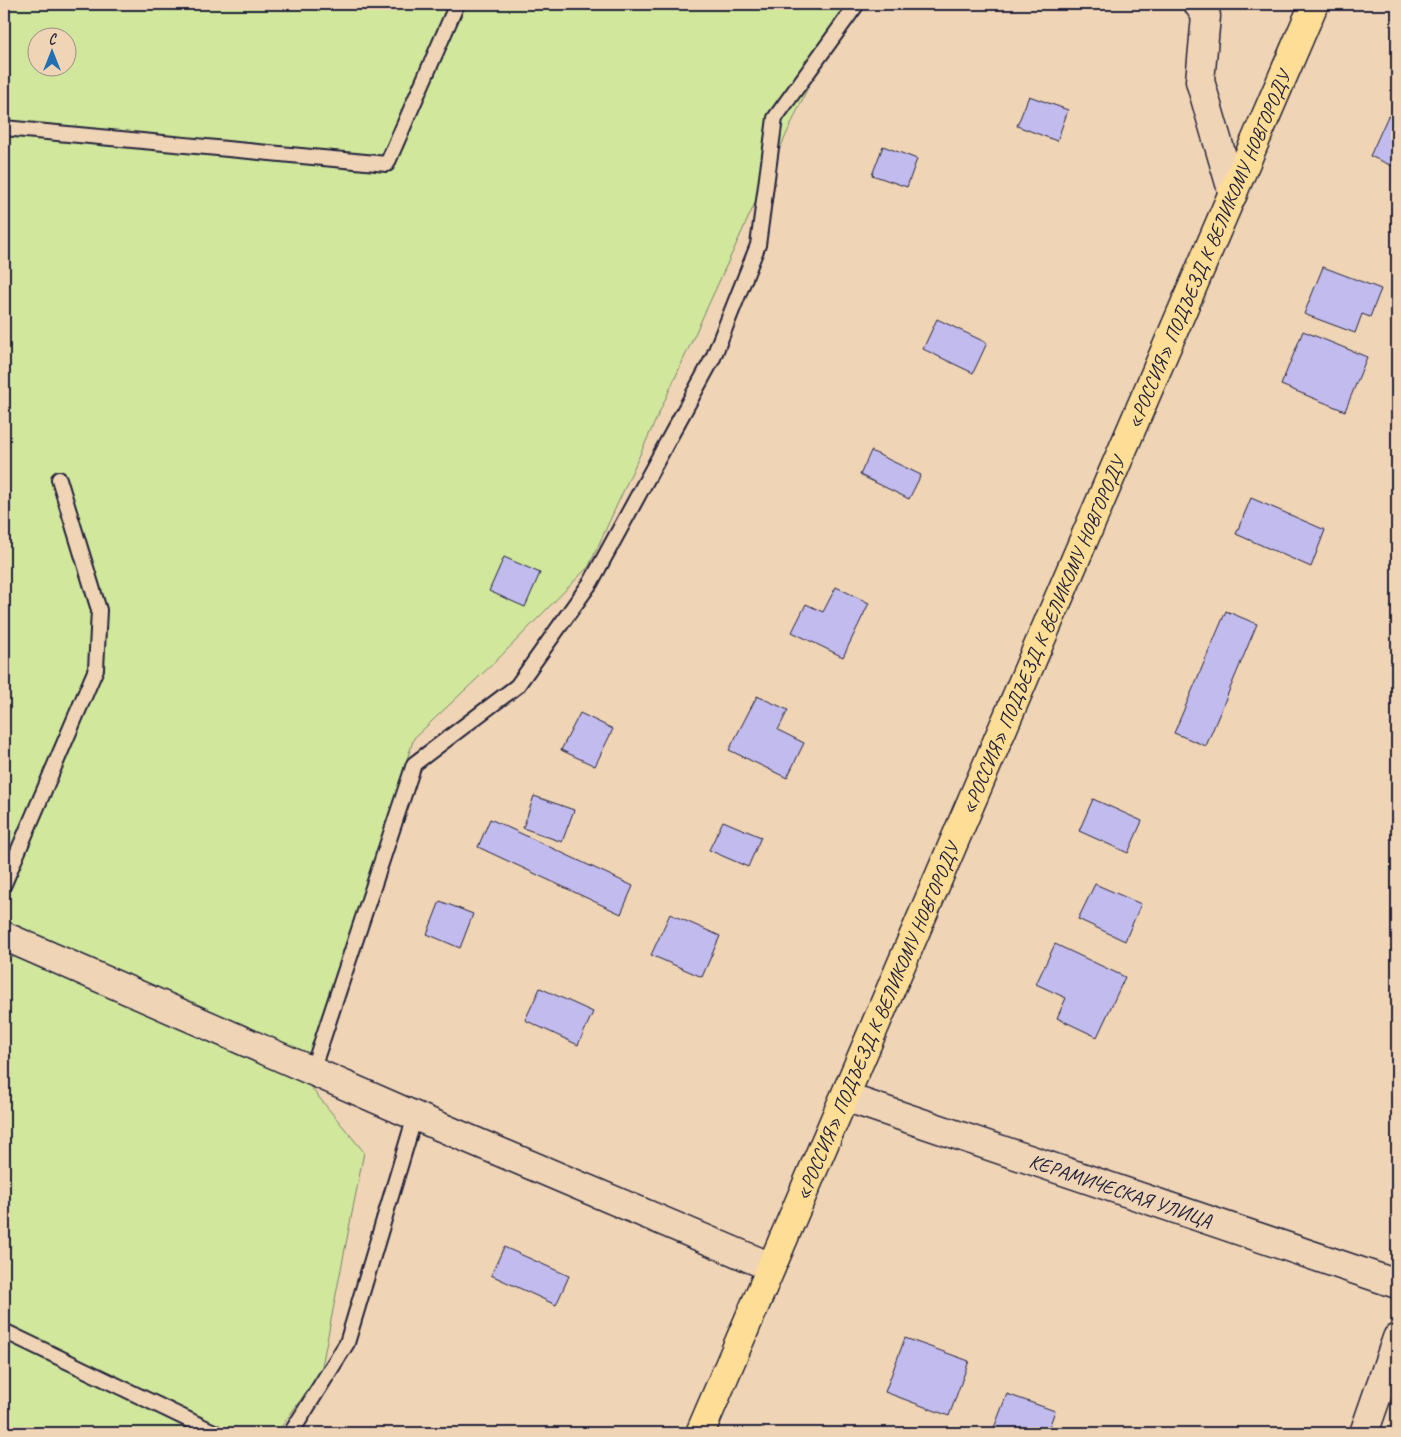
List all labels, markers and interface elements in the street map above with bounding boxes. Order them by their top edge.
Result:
north arrow [28,28,78,78]
text: С [49,31,58,48]
street label: «РОССИЯ» ПОДЪЕЗД К ВЕЛИКОМУ НОВГОРОДУ [1121,65,1297,432]
street label: «РОССИЯ» ПОДЪЕЗД К ВЕЛИКОМУ НОВГОРОДУ [955,450,1132,818]
street label: «РОССИЯ» ПОДЪЕЗД К ВЕЛИКОМУ НОВГОРОДУ [789,836,966,1204]
street label: КЕРАМИЧЕСКАЯ УЛИЦА [1026,1148,1216,1233]

